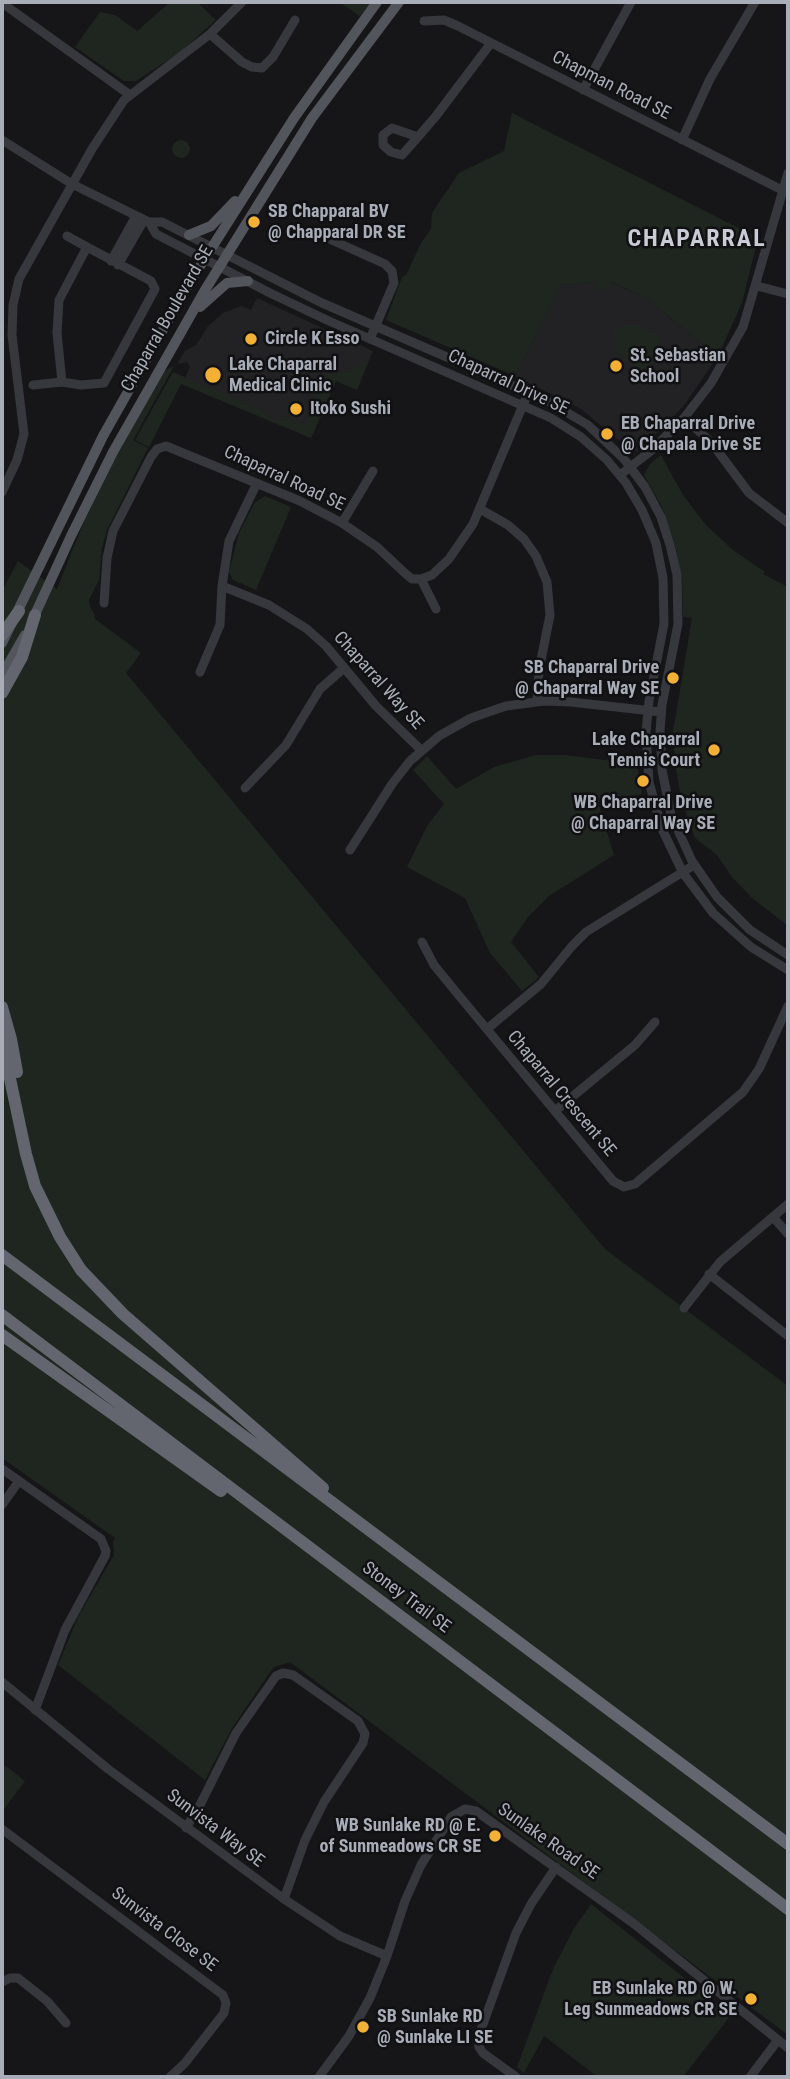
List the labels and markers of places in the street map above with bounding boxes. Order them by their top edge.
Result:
place label: SB Chapparal BV @ Chapparal DR SE [268,201,406,244]
marker: SB Chapparal BV @ Chapparal DR SE [246,214,262,230]
place label: Circle K Esso [265,328,359,350]
marker: Circle K Esso [243,331,259,347]
place label: St. Sebastian School [630,345,726,388]
place label: Lake Chaparral Medical Clinic [229,354,337,396]
marker: St. Sebastian School [608,358,624,374]
marker: Lake Chaparral Medical Clinic [203,365,223,385]
place label: Itoko Sushi [310,398,391,420]
marker: Itoko Sushi [288,401,304,417]
place label: EB Chaparral Drive @ Chapala Drive SE [621,413,761,456]
marker: EB Chaparral Drive @ Chapala Drive SE [599,426,615,442]
place label: SB Chaparral Drive @ Chaparral Way SE [515,657,659,700]
marker: SB Chaparral Drive @ Chaparral Way SE [665,670,681,686]
place label: Lake Chaparral Tennis Court [592,729,700,772]
marker: Lake Chaparral Tennis Court [706,742,722,758]
marker: WB Chaparral Drive @ Chaparral Way SE [635,773,651,789]
place label: WB Chaparral Drive @ Chaparral Way SE [571,792,715,834]
place label: WB Sunlake RD @ E. of Sunmeadows CR SE [320,1815,481,1857]
marker: WB Sunlake RD @ E. of Sunmeadows CR SE [487,1828,503,1844]
place label: EB Sunlake RD @ W. Leg Sunmeadows CR SE [564,1978,737,2021]
marker: EB Sunlake RD @ W. Leg Sunmeadows CR SE [743,1991,759,2007]
place label: SB Sunlake RD @ Sunlake LI SE [377,2006,493,2048]
marker: SB Sunlake RD @ Sunlake LI SE [355,2019,371,2035]

